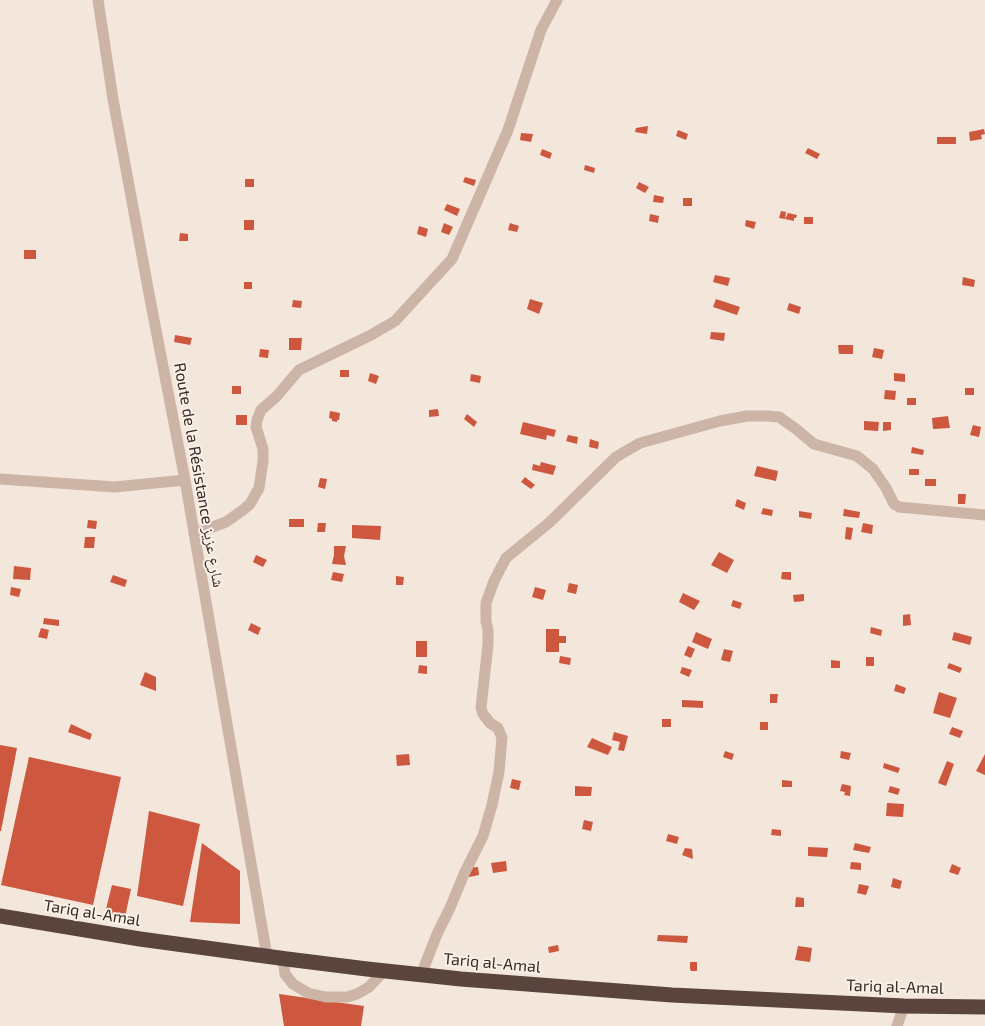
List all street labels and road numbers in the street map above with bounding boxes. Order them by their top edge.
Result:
street label: Route de la Résistance شارع عزيز [170,361,228,589]
street label: Tariq al-Amal [42,896,142,930]
street label: Tariq al-Amal [443,949,541,977]
street label: Tariq al-Amal [846,976,944,998]

